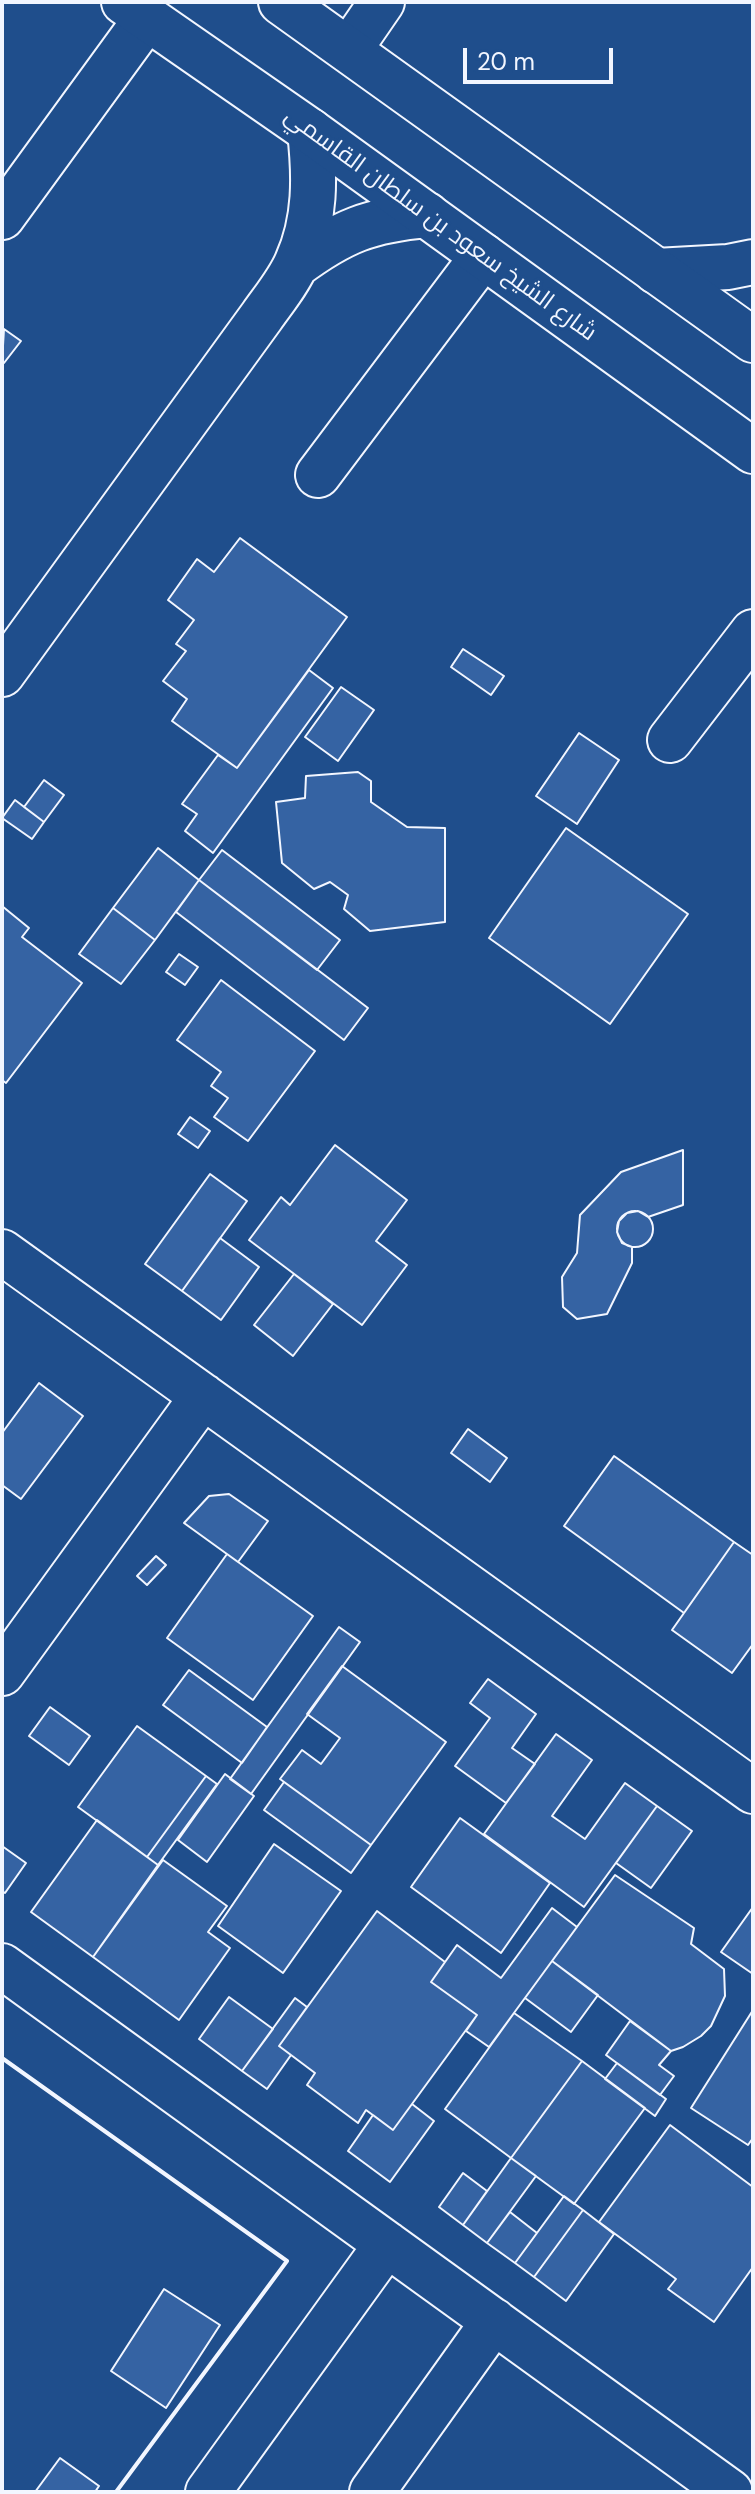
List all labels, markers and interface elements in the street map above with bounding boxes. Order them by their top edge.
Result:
scale bar [467,32,617,82]
text: 20 m [477,46,535,77]
street label: شارع الشيخ سعود بن سلطان القاسمي [278,102,602,348]

